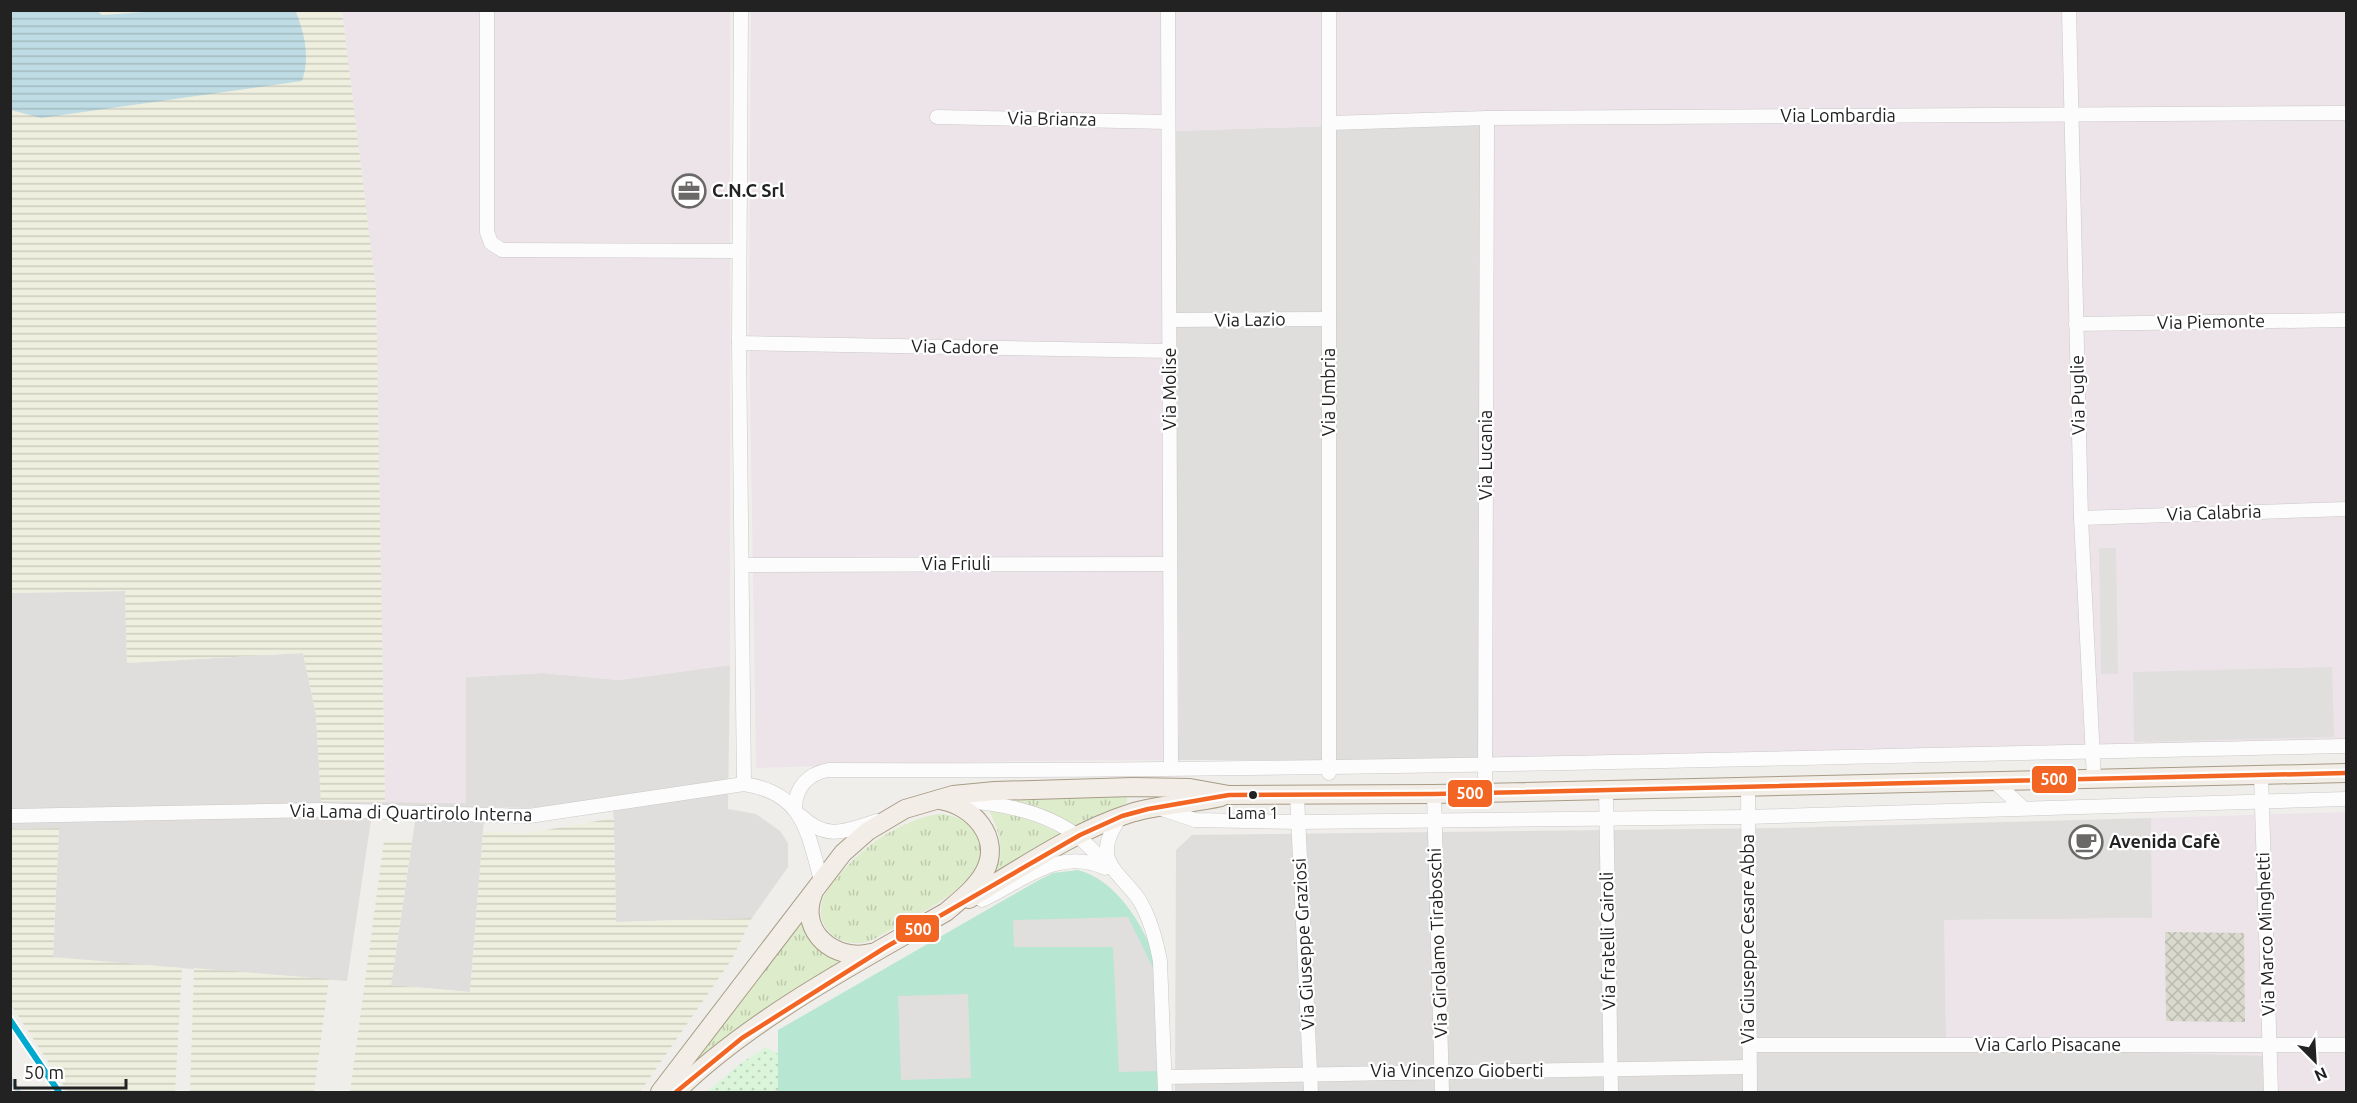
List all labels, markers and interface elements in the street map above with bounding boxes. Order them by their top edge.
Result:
street label: Via Lombardia [1780,105,1896,125]
street label: Via Brianza [1007,107,1097,129]
office icon: C.N.C Srl [671,173,707,209]
place label: C.N.C Srl [712,180,785,200]
street label: Via Lazio [1214,308,1286,330]
street label: Via Piemonte [2157,310,2265,332]
street label: Via Cadore [911,335,999,357]
street label: Via Molise [1159,348,1179,430]
street label: Via Umbria [1318,348,1338,436]
street label: Via Puglie [2066,355,2088,435]
street label: Via Lucania [1475,410,1495,500]
street label: Via Calabria [2166,500,2262,524]
street label: Via Friuli [921,553,991,573]
line badge: 500 [2031,765,2077,794]
text: 500 [2040,770,2068,788]
line badge: 500 [1447,779,1493,808]
text: 500 [1456,784,1484,802]
marker: Lama 1 [1247,789,1259,801]
street label: Via Lama di Quartirolo Interna [289,800,533,825]
place label: Lama 1 [1227,804,1279,822]
cafe icon: Avenida Cafè [2068,824,2104,860]
place label: Avenida Cafè [2109,831,2220,851]
street label: Via Giuseppe Cesare Abba [1737,834,1757,1044]
street label: Via Girolamo Tiraboschi [1424,848,1450,1038]
street label: Via Marco Minghetti [2252,852,2278,1016]
street label: Via Giuseppe Graziosi [1288,857,1318,1031]
street label: Via fratelli Cairoli [1596,872,1618,1011]
line badge: 500 [895,914,940,943]
text: 500 [904,920,932,938]
north arrow [2285,1031,2345,1091]
street label: Via Carlo Pisacane [1975,1034,2121,1054]
scale bar [15,1052,126,1090]
street label: Via Vincenzo Gioberti [1370,1060,1544,1080]
text: 50 m [24,1062,64,1082]
text: N [2312,1064,2330,1085]

